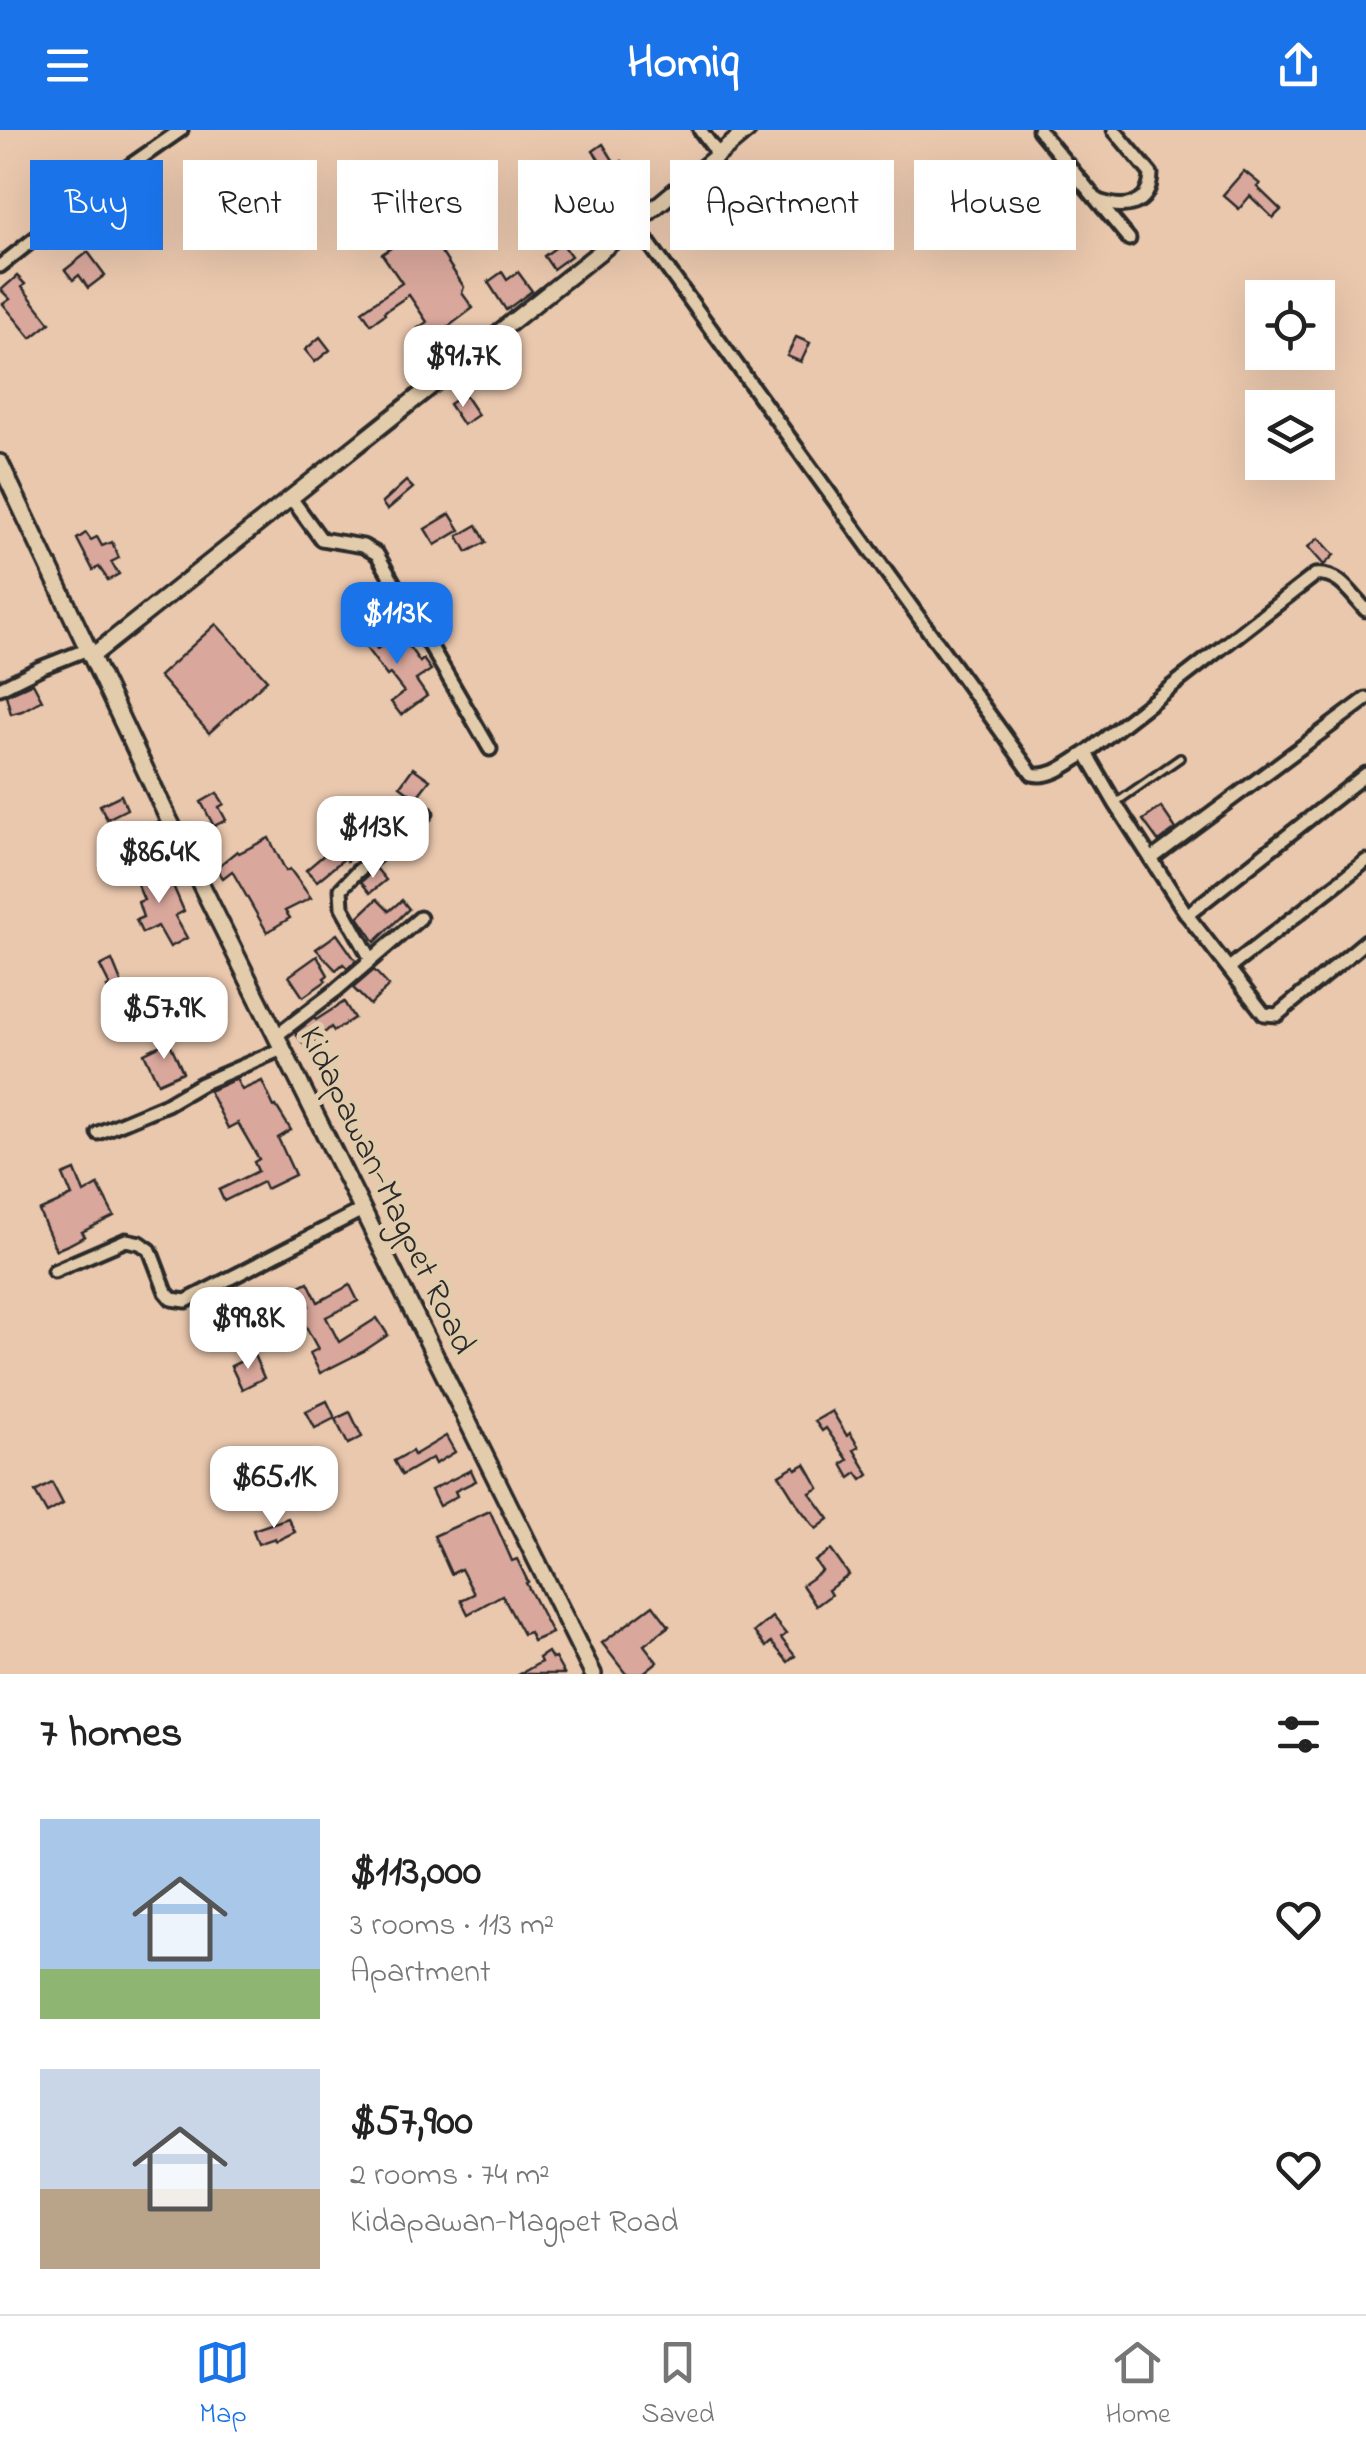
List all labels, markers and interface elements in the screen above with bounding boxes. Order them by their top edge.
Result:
text: Homiq [627,32,739,98]
icon: menu [40,38,95,93]
icon: share [1271,38,1326,93]
chip: Buy [30,160,163,250]
chip: Rent [183,160,317,250]
chip: Filters [337,160,498,250]
chip: New [518,160,650,250]
chip: Apartment [670,160,894,250]
chip: House [914,160,1076,250]
map controls [1245,280,1335,480]
button: locate [1245,280,1335,370]
pin: $91.7K [382,325,544,410]
text: $91.7K [426,334,500,381]
button: layers [1245,390,1335,480]
pin: $113K [327,582,467,667]
text: $113K [363,591,431,638]
pin: $113K [303,796,443,881]
text: $113K [339,805,407,852]
pin: $86.4K [78,821,240,906]
text: $86.4K [119,830,199,877]
pin: $57.9K [83,977,245,1062]
text: $57.9K [123,986,205,1033]
street label: Kidapawan-Magpet Road [284,1018,488,1364]
pin: $99.8K [167,1287,329,1372]
text: $99.8K [212,1296,284,1343]
pin: $65.1K [193,1446,355,1531]
text: $65.1K [232,1455,316,1502]
text: 7 homes [40,1704,182,1765]
icon: filters [1271,1707,1326,1762]
text: $113,000 [350,1842,481,1903]
icon: home [120,1859,240,1979]
icon: heart [1271,1892,1326,1947]
text: 3 rooms · 113 m² [350,1903,554,1950]
text: Apartment [350,1950,491,1997]
text: $57,900 [350,2092,473,2153]
icon: home [120,2109,240,2229]
icon: heart [1271,2142,1326,2197]
text: 2 rooms · 74 m² [350,2153,550,2200]
text: Kidapawan-Magpet Road [350,2200,678,2247]
tab: Map [195,2335,250,2436]
tab: Saved [641,2335,714,2436]
tab: Home [1105,2335,1171,2436]

